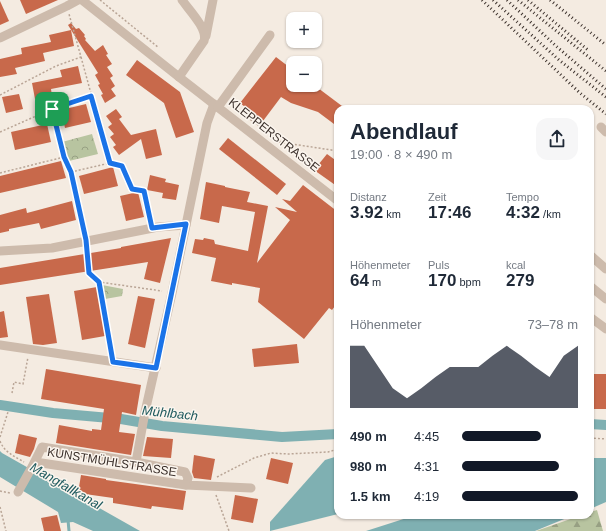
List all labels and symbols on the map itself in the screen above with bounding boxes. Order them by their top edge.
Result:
pin [35,92,69,126]
street label: KLEPPERSTRASSE [226,95,322,175]
water label: Mühlbach [141,403,199,423]
street label: KUNSTMÜHLSTRASSE [46,445,178,479]
water label: Mangfallkanal [28,459,105,513]

